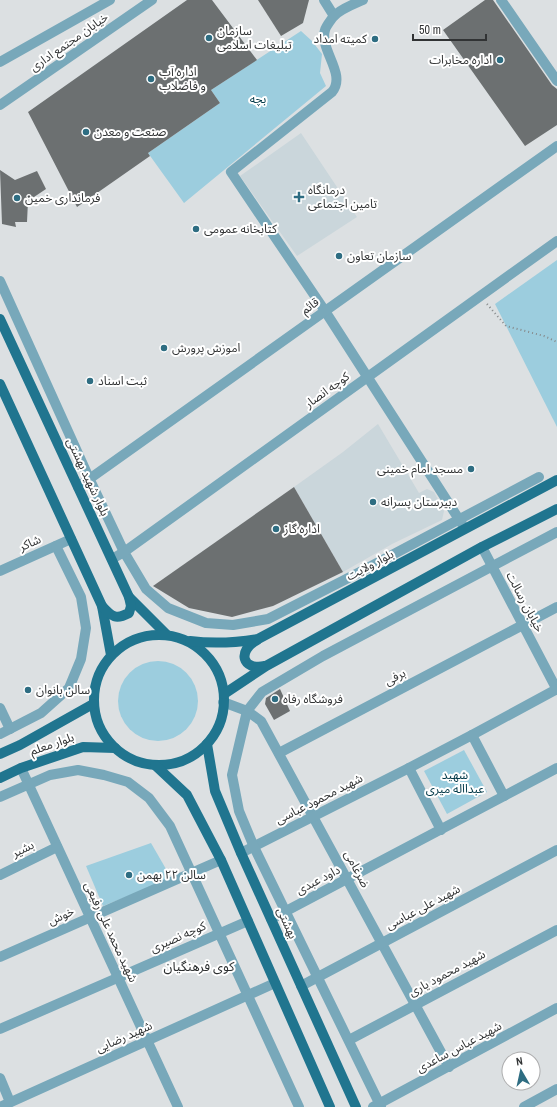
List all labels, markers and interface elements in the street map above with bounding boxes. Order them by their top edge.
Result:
street label: خیابان مجتمع اداری [27,9,112,76]
scale bar [413,16,486,42]
text: 50 m [419,22,441,38]
place label: سازمان تبلیغات اسلامی [217,23,292,53]
place label: کمیته امداد [313,31,368,47]
marker: سازمان تبلیغات اسلامی [204,33,214,43]
marker: کمیته امداد [370,34,380,44]
place label: اداره مخابرات [429,52,492,68]
marker: اداره مخابرات [495,55,505,65]
place label: اداره آب و فاضلاب [159,64,206,94]
marker: اداره آب و فاضلاب [146,74,156,84]
park label: بچه [250,91,266,107]
place label: صنعت و معدن [94,124,166,140]
marker: صنعت و معدن [81,127,91,137]
place label: درمانگاه تامین اجتماعی [308,182,378,212]
place label: فرمانداری خمین [25,190,100,206]
marker: درمانگاه تامین اجتماعی [293,191,305,203]
marker: فرمانداری خمین [12,193,22,203]
place label: کتابخانه عمومی [204,221,278,237]
marker: کتابخانه عمومی [191,224,201,234]
place label: سازمان تعاون [347,248,412,264]
marker: سازمان تعاون [334,251,344,261]
street label: قائم [298,294,323,319]
place label: اموزش پرورش [172,340,241,356]
marker: اموزش پرورش [159,343,169,353]
street label: کوچه انصار [301,368,353,412]
place label: ثبت اسناد [98,373,148,389]
marker: ثبت اسناد [85,376,95,386]
street label: بلوار شهید بهشتی [63,435,113,519]
place label: مسجد امام خمینی [377,461,463,478]
marker: مسجد امام خمینی [466,464,476,474]
place label: دبیرستان پسرانه [381,494,458,510]
marker: دبیرستان پسرانه [368,497,378,507]
place label: اداره گاز [283,521,320,537]
marker: اداره گاز [271,524,281,534]
street label: شاکر [16,531,44,555]
street label: بلوار ولایت [343,546,397,584]
street label: خیابان رسالت [502,569,548,635]
street label: برفی [382,665,408,689]
place label: سالن بانوان [36,682,90,698]
marker: سالن بانوان [23,685,33,695]
place label: فروشگاه رفاه [283,691,343,707]
marker: فروشگاه رفاه [270,694,280,704]
street label: بلوار معلم [28,729,76,760]
park label: شهید عبدااله میری [426,767,484,797]
street label: شهید محمود عباسی [273,770,365,828]
street label: بشیر [8,837,37,862]
street label: ضرغامی [341,848,374,891]
street label: داود عبدی [293,862,343,898]
place label: سالن ۲۲ بهمن [137,867,206,883]
marker: سالن ۲۲ بهمن [124,870,134,880]
street label: شهید محمد علی رفیعی [81,879,141,985]
street label: شهید علی عباسی [383,881,463,933]
street label: خوش [45,903,77,929]
street label: بهشتی [273,905,301,941]
street label: کوچه نصیری [148,917,209,956]
street label: شهید محمود یاری [406,946,488,1000]
district label: کوی فرهنگیان [164,958,235,975]
street label: شهید رضایی [93,1018,155,1056]
street label: شهید عباس ساعدی [414,1018,504,1076]
north arrow [501,1051,541,1091]
text: N [515,1054,524,1069]

